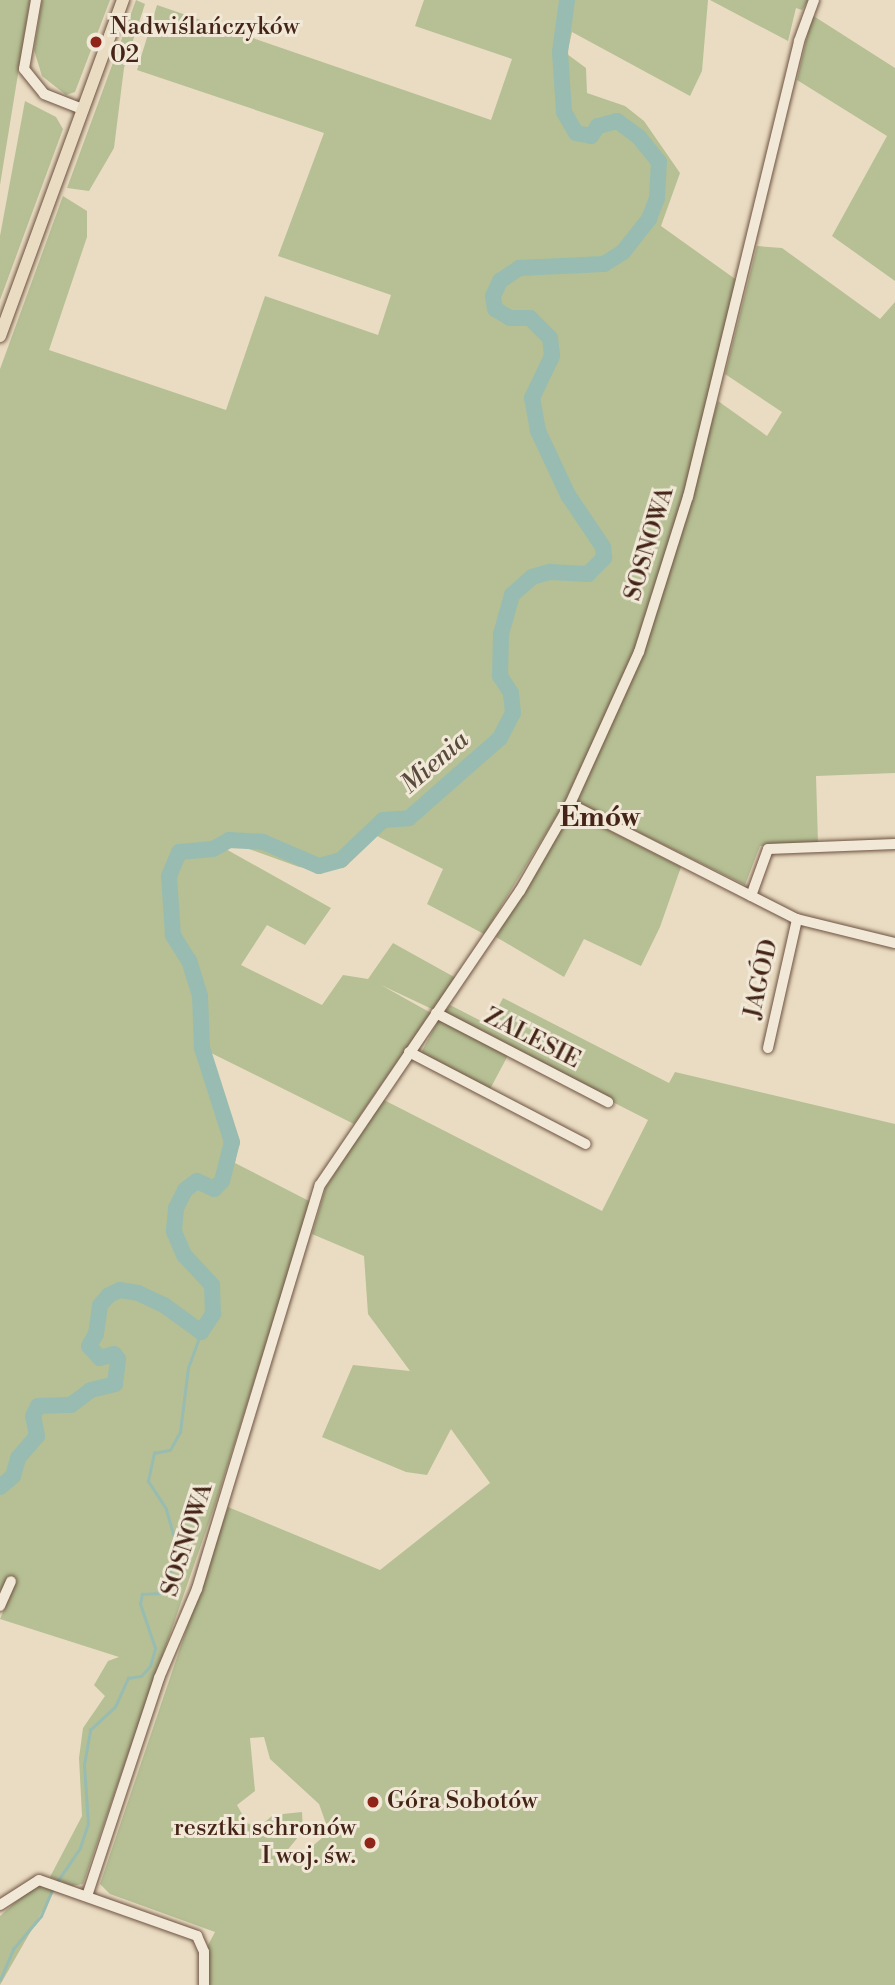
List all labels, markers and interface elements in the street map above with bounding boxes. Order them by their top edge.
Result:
place label: Nadwiślańczyków 02 [110,14,299,70]
marker: Nadwiślańczyków 02 [88,34,104,50]
street label: SOSNOWA [619,484,681,604]
water label: Mienia [395,725,475,801]
district label: Emów [560,801,640,835]
street label: JAGÓD [739,937,785,1021]
street label: ZALESIE [479,1003,585,1075]
street label: SOSNOWA [156,1480,220,1600]
place label: Góra Sobotów [387,1788,538,1816]
marker: Góra Sobotów [365,1794,381,1810]
place label: resztki schronów I woj. św. [174,1815,356,1871]
marker: resztki schronów I woj. św. [362,1835,378,1851]

